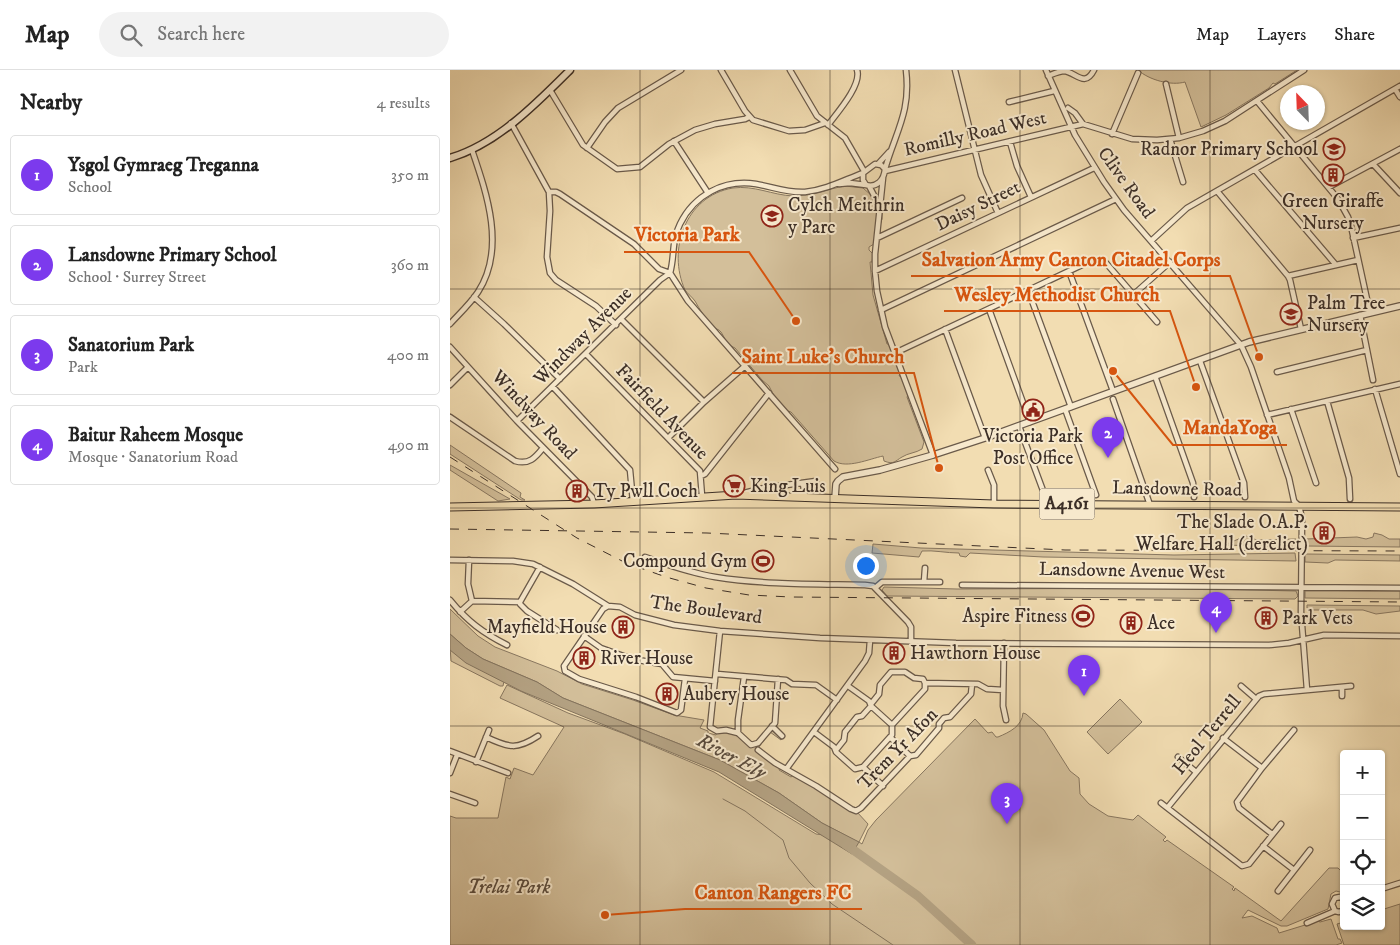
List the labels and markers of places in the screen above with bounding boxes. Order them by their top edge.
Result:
school or university icon: Radnor Primary School [1322,137,1346,161]
place label: Radnor Primary School [1140,138,1318,161]
building icon: Green Giraffe Nursery [1321,163,1345,187]
place label: Green Giraffe Nursery [1282,190,1384,235]
place label: Cylch Meithrin y Parc [788,194,905,239]
school or university icon: Cylch Meithrin y Parc [760,204,784,228]
callout: Victoria Park [624,217,749,252]
callout: Salvation Army Canton Citadel Corps [911,241,1230,276]
callout: Wesley Methodist Church [944,276,1170,311]
place label: Palm Tree Nursery [1307,292,1386,337]
school or university icon: Palm Tree Nursery [1279,302,1303,326]
callout: Saint Luke's Church [732,338,914,373]
public building icon: Victoria Park Post Office [1021,398,1045,422]
callout: MandaYoga [1173,410,1287,445]
pin: 2 [1092,417,1124,458]
place label: Victoria Park Post Office [982,425,1083,470]
supermarket icon: King Luis [722,474,746,498]
place label: King Luis [750,475,826,498]
building icon: Ty Pwll Coch [565,479,589,503]
place label: Ty Pwll Coch [593,480,698,503]
place label: The Slade O.A.P. Welfare Hall (derelict) [1134,511,1308,556]
building icon: The Slade O.A.P. Welfare Hall (derelict) [1312,521,1336,545]
sports icon: Compound Gym [751,549,775,573]
place label: Compound Gym [623,550,747,573]
pin: 4 [1200,592,1232,633]
sports icon: Aspire Fitness [1071,604,1095,628]
place label: Aspire Fitness [962,605,1067,628]
building icon: Park Vets [1254,606,1278,630]
place label: Park Vets [1282,607,1353,630]
building icon: Ace [1119,611,1143,635]
place label: Ace [1147,612,1175,635]
building icon: Mayfield House [611,615,635,639]
place label: Mayfield House [487,616,607,639]
building icon: Hawthorn House [882,641,906,665]
place label: Hawthorn House [910,642,1041,665]
building icon: River House [572,646,596,670]
place label: River House [600,647,693,670]
pin: 1 [1068,655,1100,696]
building icon: Aubery House [655,682,679,706]
place label: Aubery House [683,683,790,706]
pin: 3 [991,783,1023,824]
callout: Canton Rangers FC [685,874,862,909]

